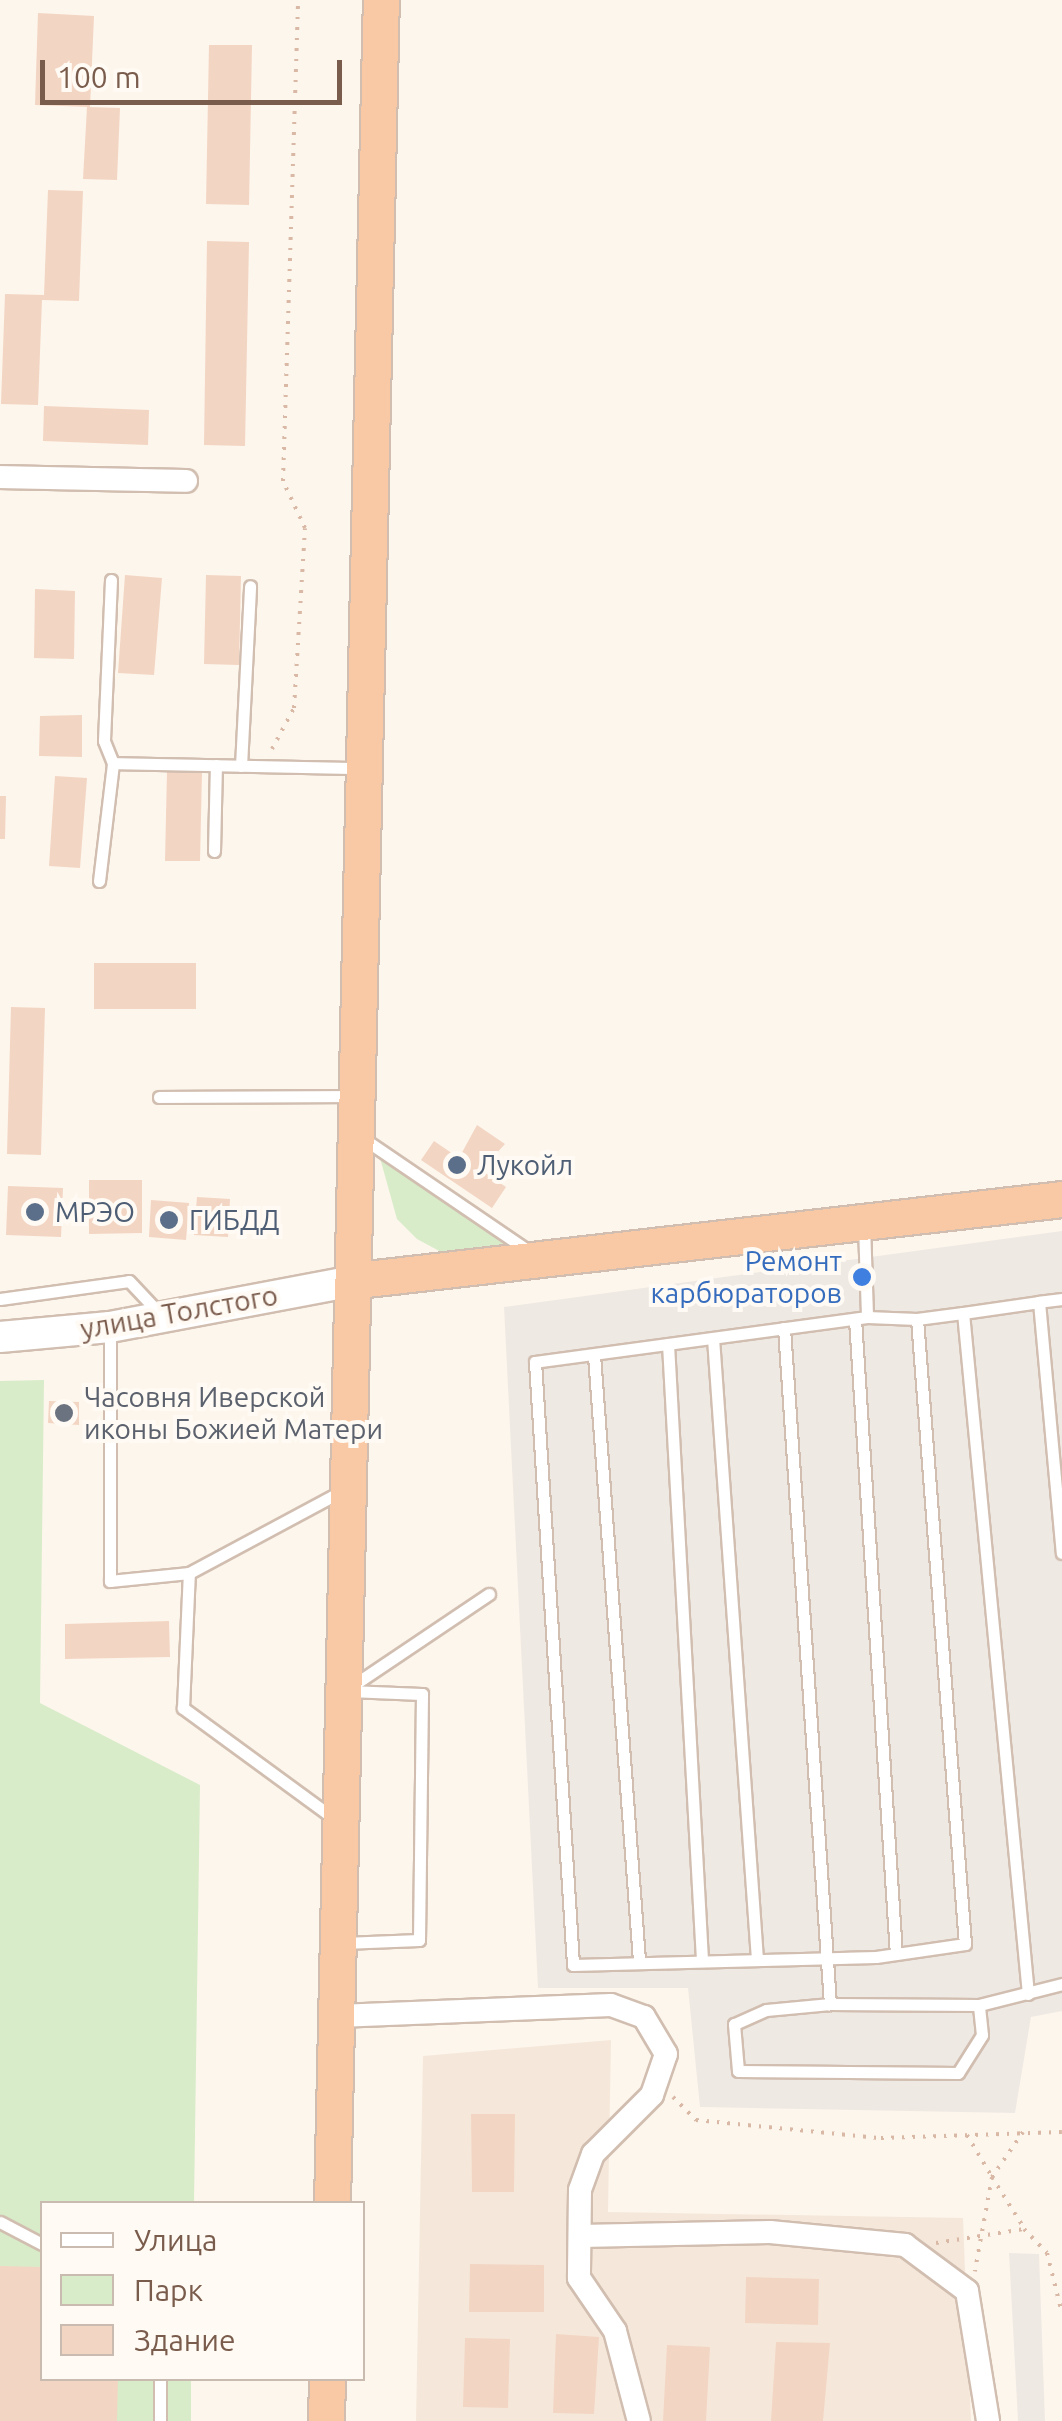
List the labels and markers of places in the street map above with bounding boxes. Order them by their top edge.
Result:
place label: Лукойл [477,1148,573,1182]
marker: Лукойл [446,1154,468,1176]
place label: МРЭО [55,1195,135,1229]
marker: МРЭО [24,1201,46,1223]
place label: ГИБДД [189,1203,280,1237]
marker: ГИБДД [158,1209,180,1231]
place label: Ремонт карбюраторов [650,1244,842,1310]
marker: Ремонт карбюраторов [851,1266,873,1288]
place label: Часовня Иверской иконы Божией Матери [84,1380,383,1446]
marker: Часовня Иверской иконы Божией Матери [53,1402,75,1424]

